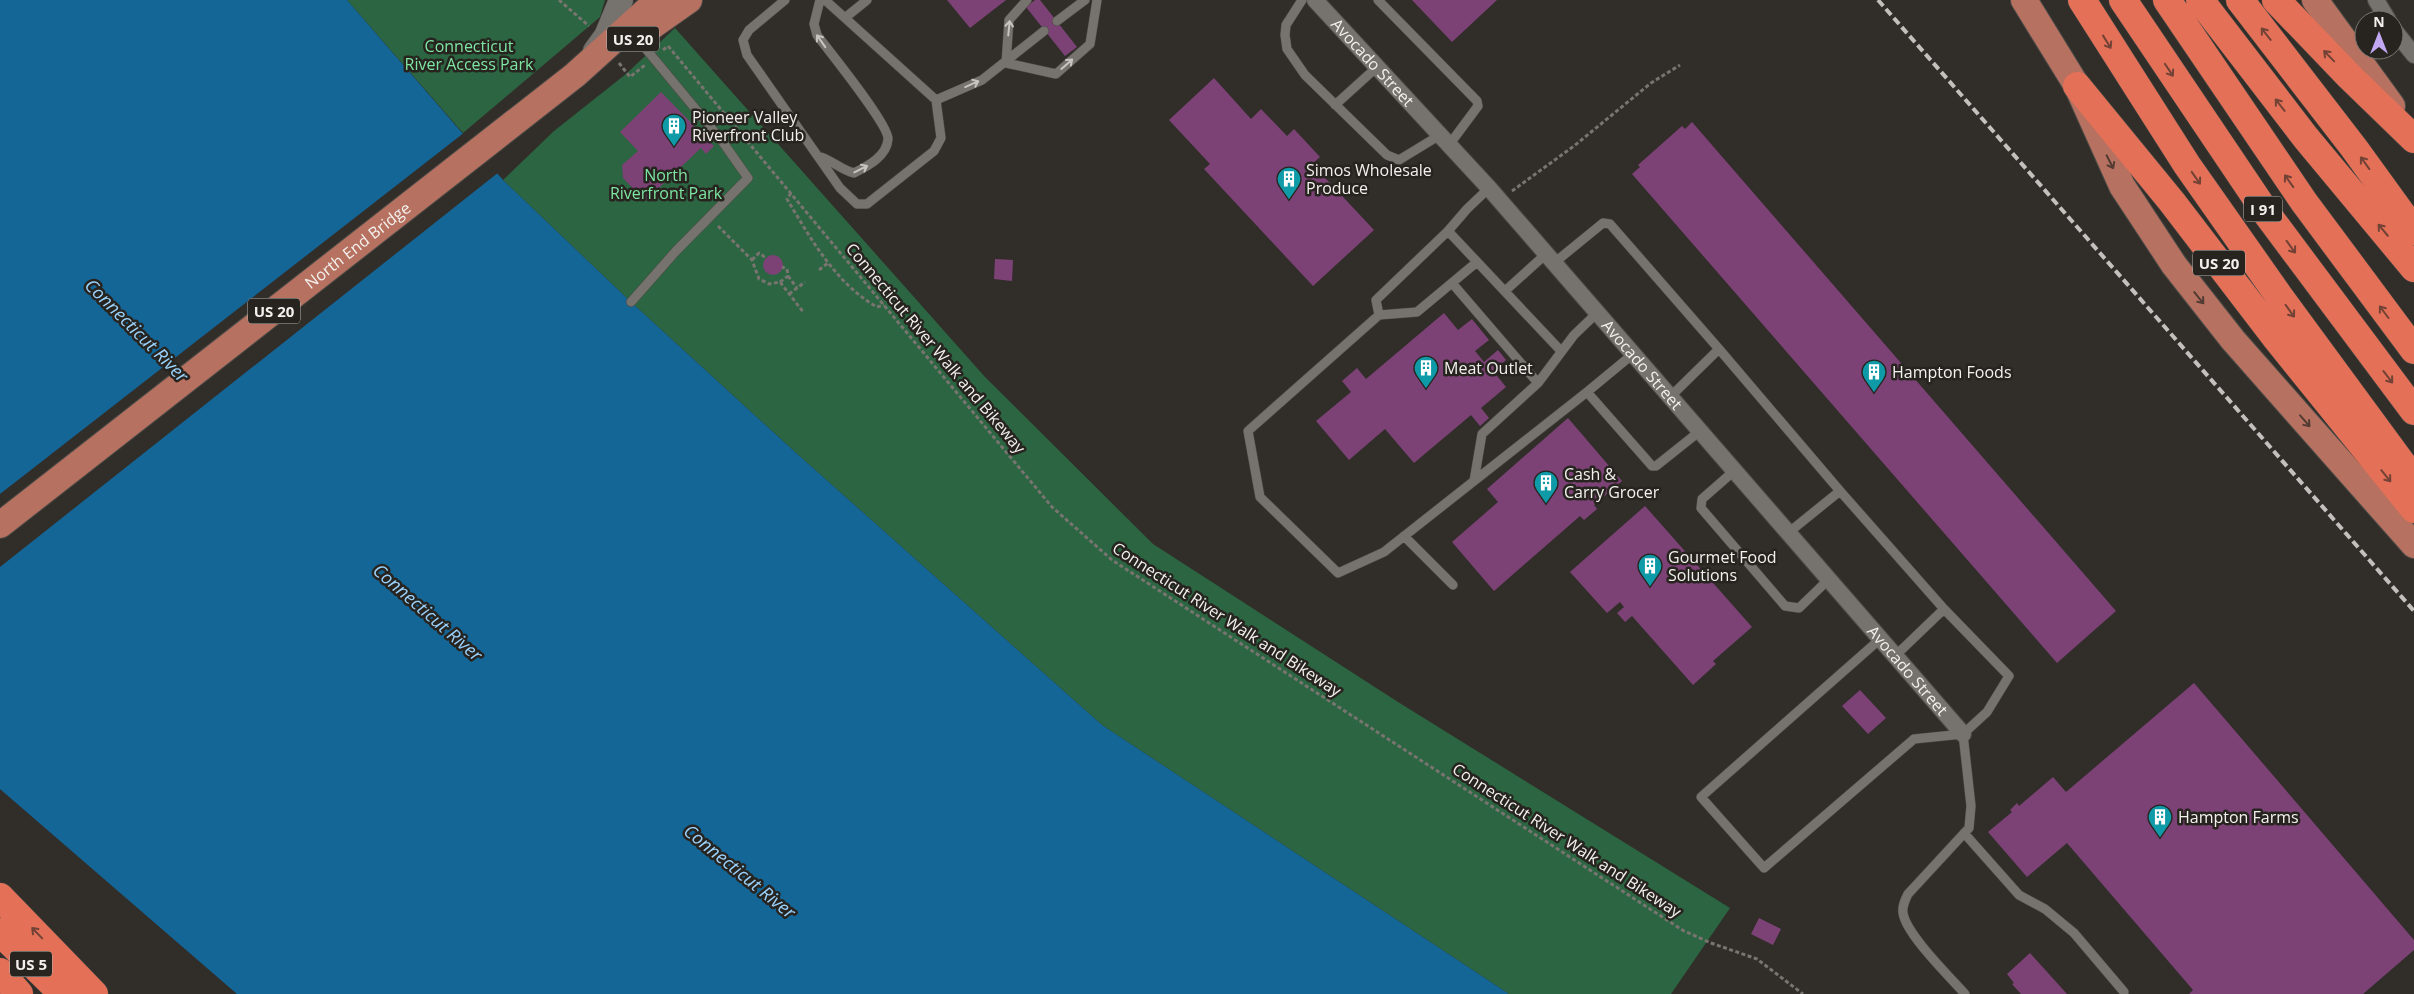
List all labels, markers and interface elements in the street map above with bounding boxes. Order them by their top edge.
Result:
north arrow [2354,10,2404,60]
text: N [2373,12,2385,31]
street label: Avocado Street [1326,14,1419,111]
one-way arrow [1004,21,1014,37]
road number: US 20 [607,26,659,52]
one-way arrow [2261,28,2272,41]
one-way arrow [816,34,826,48]
one-way arrow [2103,34,2113,48]
park label: Connecticut River Access Park [405,35,534,75]
one-way arrow [2323,50,2335,62]
one-way arrow [1060,59,1073,70]
one-way arrow [2164,63,2174,77]
one-way arrow [964,79,979,89]
one-way arrow [2274,99,2285,112]
place label: Pioneer Valley Riverfront Club [692,106,804,146]
building icon: Pioneer Valley Riverfront Club [661,113,687,147]
one-way arrow [2106,154,2116,169]
one-way arrow [2360,156,2370,170]
place label: Simos Wholesale Produce [1306,159,1432,199]
park label: North Riverfront Park [610,164,723,204]
one-way arrow [853,164,868,173]
building icon: Simos Wholesale Produce [1276,166,1302,200]
one-way arrow [2191,171,2201,185]
one-way arrow [2284,174,2294,188]
road number: I 91 [2244,196,2282,222]
street label: North End Bridge [300,197,415,294]
one-way arrow [2377,224,2388,237]
street label: Connecticut River Walk and Bikeway [841,238,1031,459]
one-way arrow [2286,240,2296,254]
road number: US 20 [2193,250,2245,276]
water label: Connecticut River [80,273,195,388]
one-way arrow [2193,291,2204,304]
road number: US 20 [248,298,300,324]
one-way arrow [2284,304,2295,317]
one-way arrow [2379,306,2390,319]
street label: Avocado Street [1597,315,1688,415]
building icon: Meat Outlet [1413,355,1439,389]
place label: Meat Outlet [1444,357,1533,379]
building icon: Hampton Foods [1861,359,1887,393]
place label: Hampton Foods [1892,361,2012,383]
one-way arrow [2383,370,2394,383]
one-way arrow [2299,415,2311,428]
place label: Cash & Carry Grocer [1564,463,1660,503]
one-way arrow [2381,469,2392,482]
building icon: Cash & Carry Grocer [1533,470,1559,504]
street label: Connecticut River Walk and Bikeway [1108,537,1346,702]
place label: Gourmet Food Solutions [1668,546,1777,586]
building icon: Gourmet Food Solutions [1637,553,1663,587]
water label: Connecticut River [368,558,488,667]
street label: Avocado Street [1863,621,1953,720]
street label: Connecticut River Walk and Bikeway [1448,758,1686,923]
building icon: Hampton Farms [2147,804,2173,838]
place label: Hampton Farms [2178,806,2299,828]
water label: Connecticut River [679,818,802,924]
one-way arrow [31,927,43,940]
road number: US 5 [10,952,52,976]

